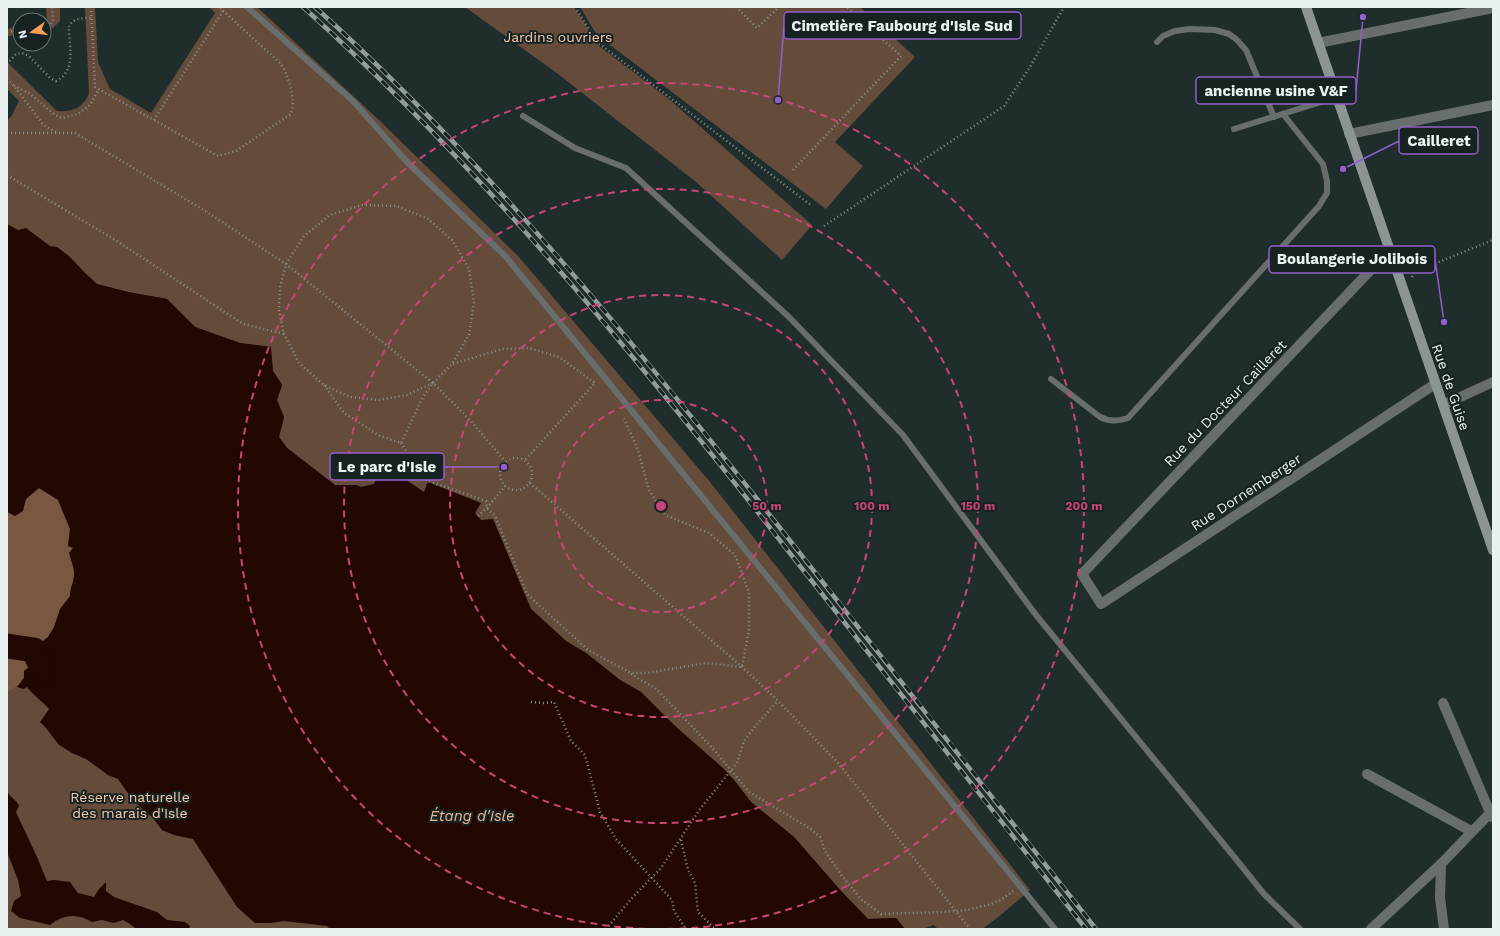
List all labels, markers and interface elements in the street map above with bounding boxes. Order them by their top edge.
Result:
north arrow [12,12,52,52]
callout: Cimetière Faubourg d'Isle Sud [784,12,1021,39]
text: Cimetière Faubourg d'Isle Sud [791,17,1013,35]
text: N [15,29,30,40]
park label: Jardins ouvriers [503,29,613,45]
callout: ancienne usine V&F [1196,77,1356,104]
text: ancienne usine V&F [1204,82,1348,100]
callout: Cailleret [1399,127,1478,154]
text: Cailleret [1407,132,1471,150]
callout: Boulangerie Jolibois [1269,246,1435,273]
text: Boulangerie Jolibois [1277,250,1427,268]
street label: Rue du Docteur Cailleret [1161,337,1290,469]
street label: Rue de Guise [1429,342,1473,432]
street label: Rue Dornemberger [1188,450,1304,534]
callout: Le parc d'Isle [330,453,444,480]
text: Le parc d'Isle [338,458,437,476]
centre of rings [654,499,668,513]
text: 50 m [752,499,782,513]
text: 100 m [854,499,890,513]
text: 150 m [961,499,995,513]
text: 200 m [1065,499,1103,513]
park label: Réserve naturelle des marais d'Isle [70,789,190,821]
water label: Étang d'Isle [429,807,515,825]

